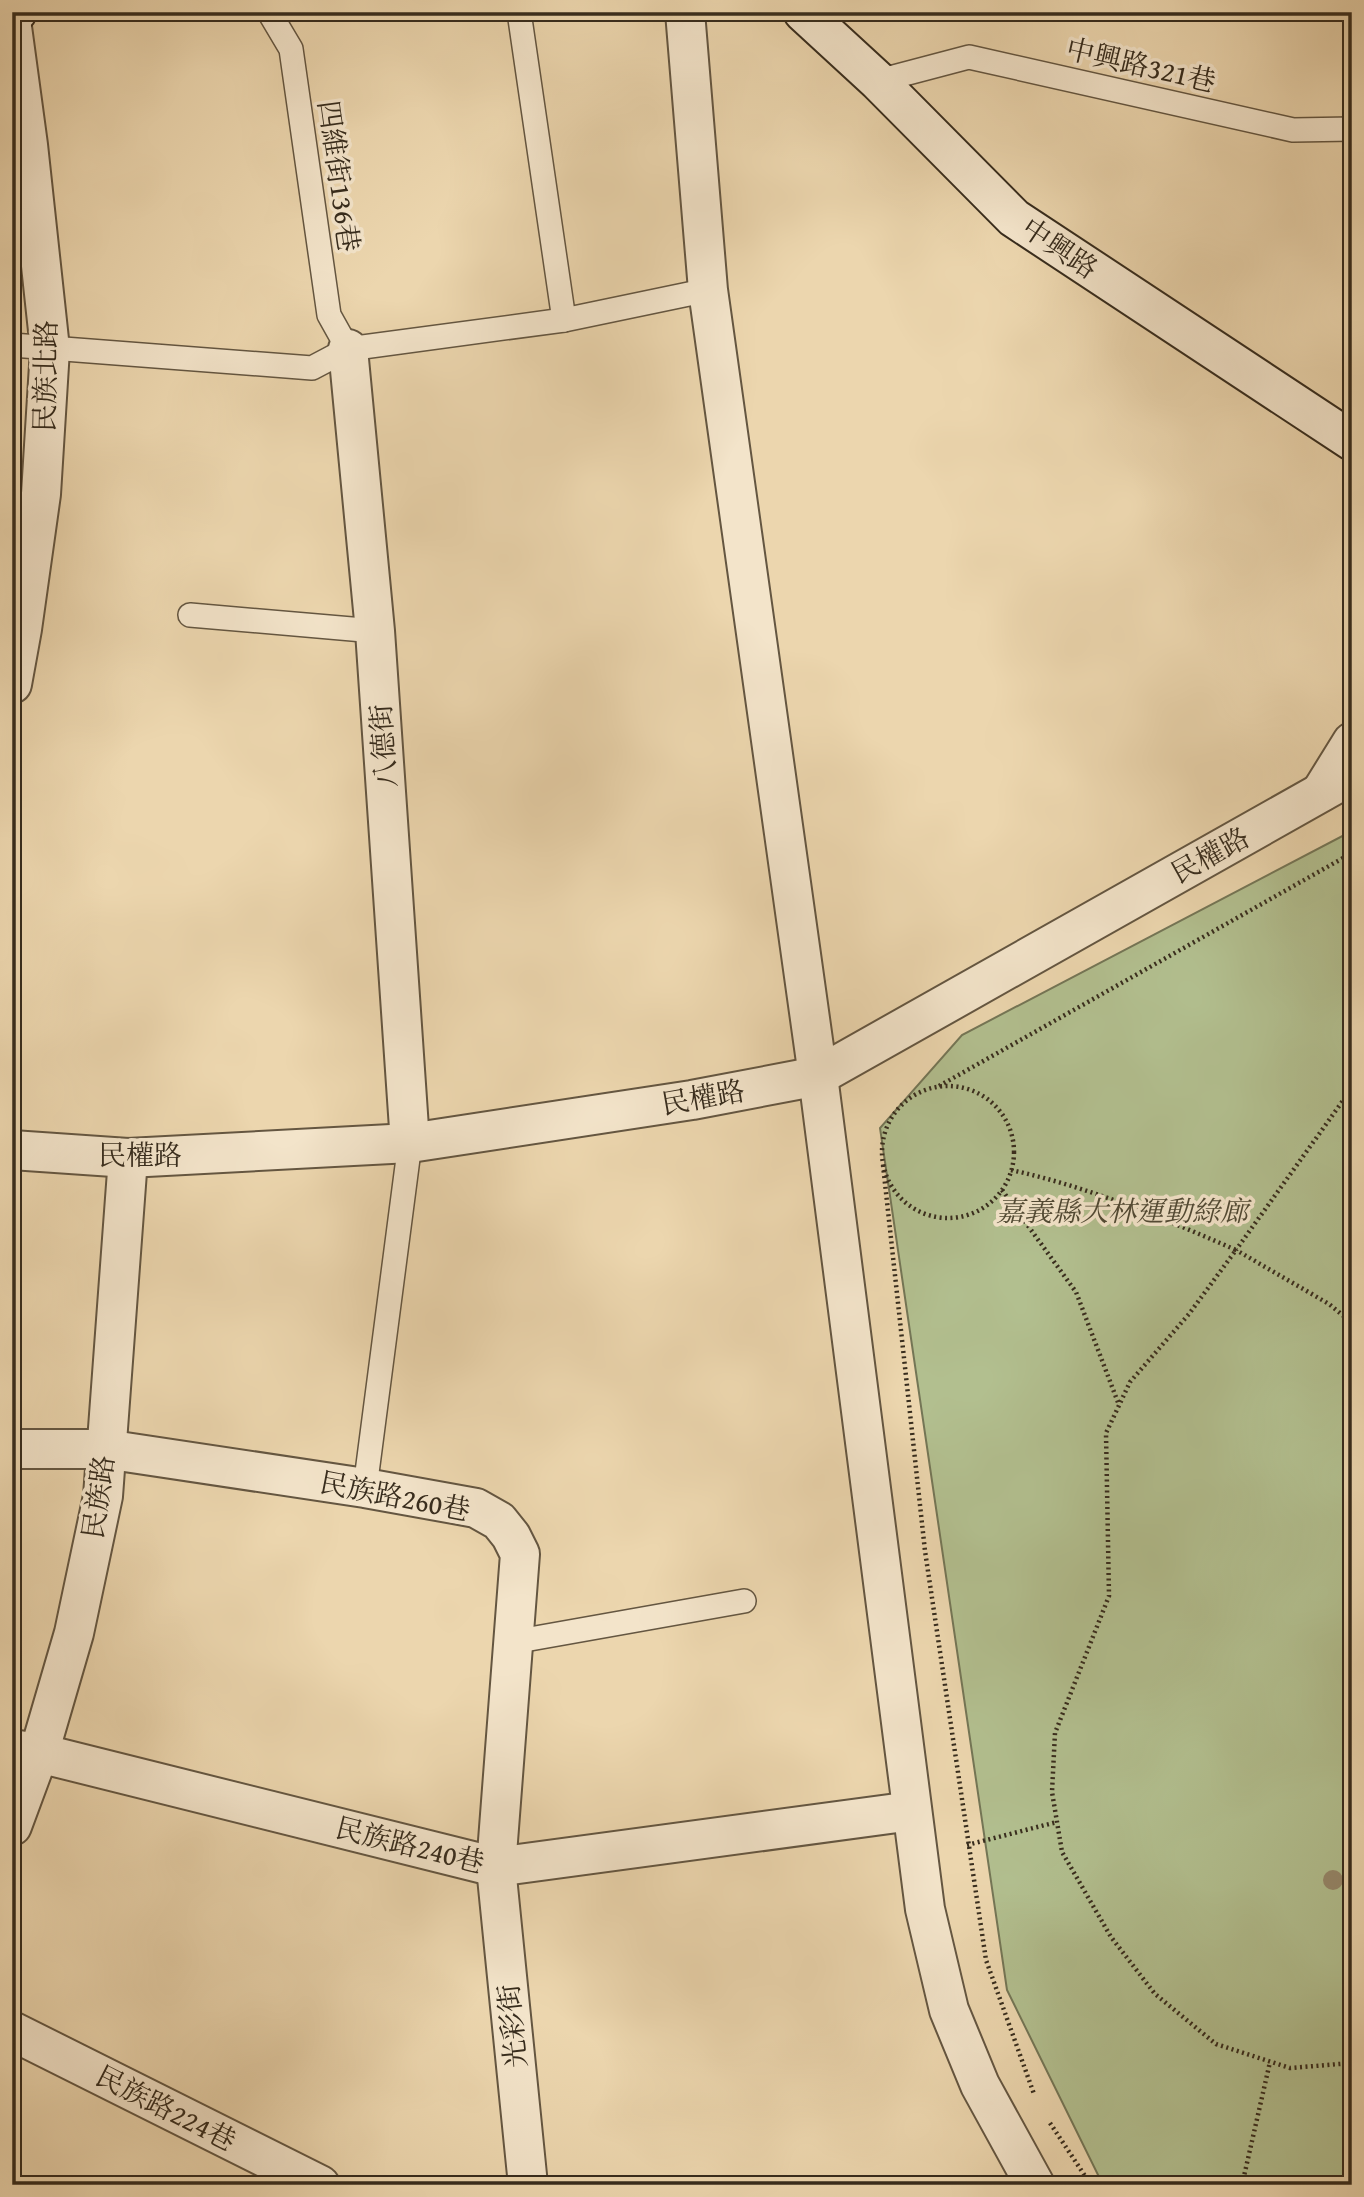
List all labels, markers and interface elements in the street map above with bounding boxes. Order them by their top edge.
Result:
street label: 中興路321巷 [1062,27,1220,102]
street label: 四維街136巷 [309,98,370,254]
street label: 中興路 [1014,207,1107,288]
street label: 民族北路 [23,320,66,432]
street label: 八德街 [359,703,406,789]
street label: 民權路 [1163,816,1256,893]
street label: 民權路 [658,1069,748,1124]
street label: 民權路 [98,1134,182,1175]
park label: 嘉義縣大林運動綠廊 [996,1190,1252,1231]
street label: 民族路 [71,1452,124,1541]
street label: 民族路260巷 [316,1461,474,1530]
street label: 民族路240巷 [331,1806,489,1883]
street label: 光彩街 [487,1982,536,2070]
street label: 民族路224巷 [89,2055,243,2160]

